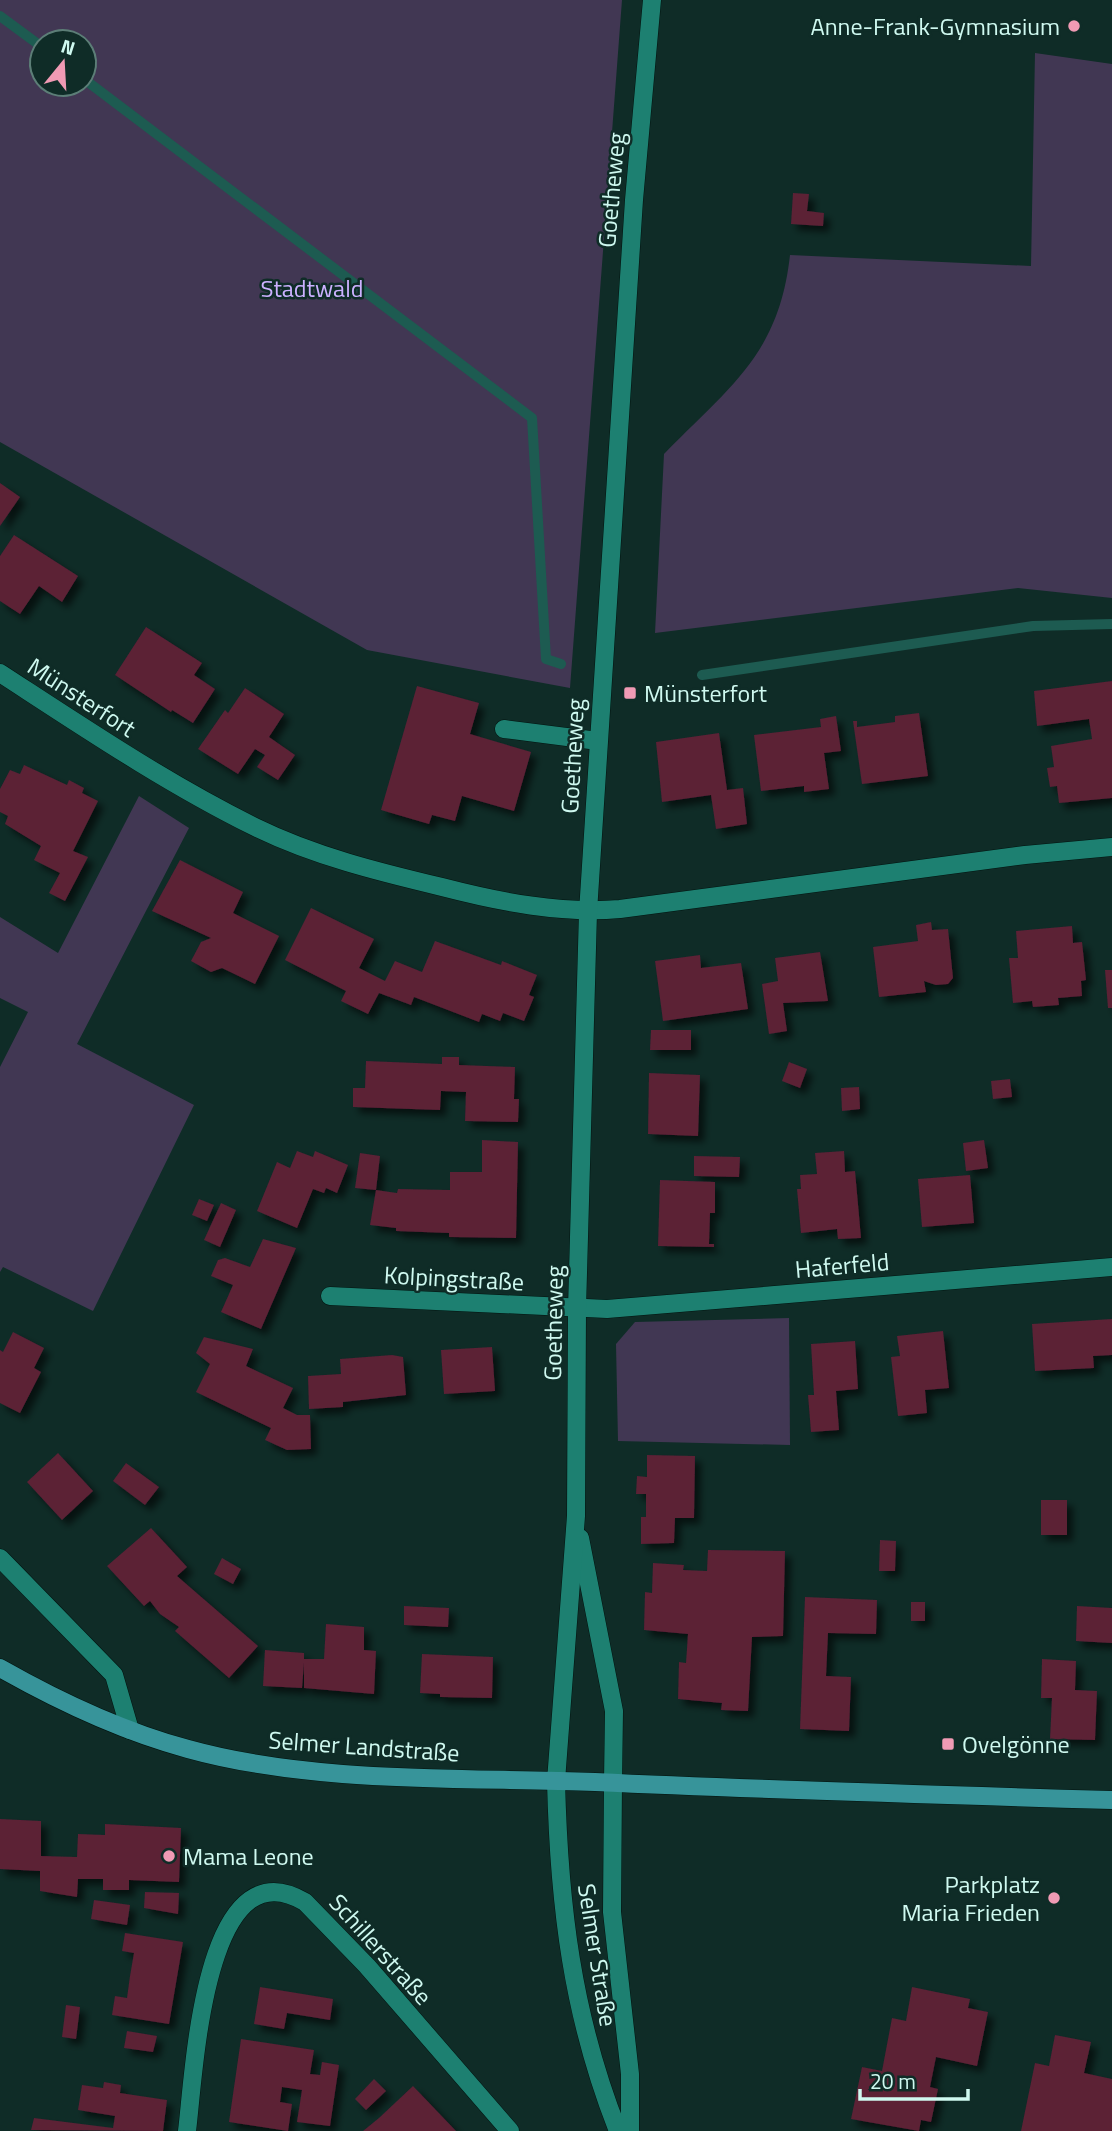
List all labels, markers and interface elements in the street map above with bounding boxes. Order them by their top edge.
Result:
place label: Anne-Frank-Gymnasium [810,8,1060,44]
marker: Anne-Frank-Gymnasium [1066,18,1082,34]
north arrow [28,28,98,98]
text: N [58,31,79,62]
street label: Goetheweg [588,131,634,249]
park label: Stadtwald [261,270,363,306]
street label: Münsterfort [21,648,144,746]
place label: Münsterfort [644,675,768,711]
marker: Münsterfort [622,685,638,701]
street label: Goetheweg [551,697,593,815]
street label: Haferfeld [793,1243,891,1287]
street label: Kolpingstraße [383,1256,525,1300]
street label: Goetheweg [534,1265,572,1381]
street label: Selmer Landstraße [267,1721,461,1771]
place label: Ovelgönne [962,1726,1070,1762]
marker: Ovelgönne [940,1736,956,1752]
place label: Mama Leone [183,1838,314,1874]
marker: Mama Leone [161,1848,177,1864]
place label: Parkplatz Maria Frieden [901,1866,1040,1930]
street label: Selmer Straße [569,1881,627,2029]
street label: Schillerstraße [321,1885,441,2013]
marker: Parkplatz Maria Frieden [1046,1890,1062,1906]
scale bar [860,2058,968,2102]
text: 20 m [870,2065,916,2097]

